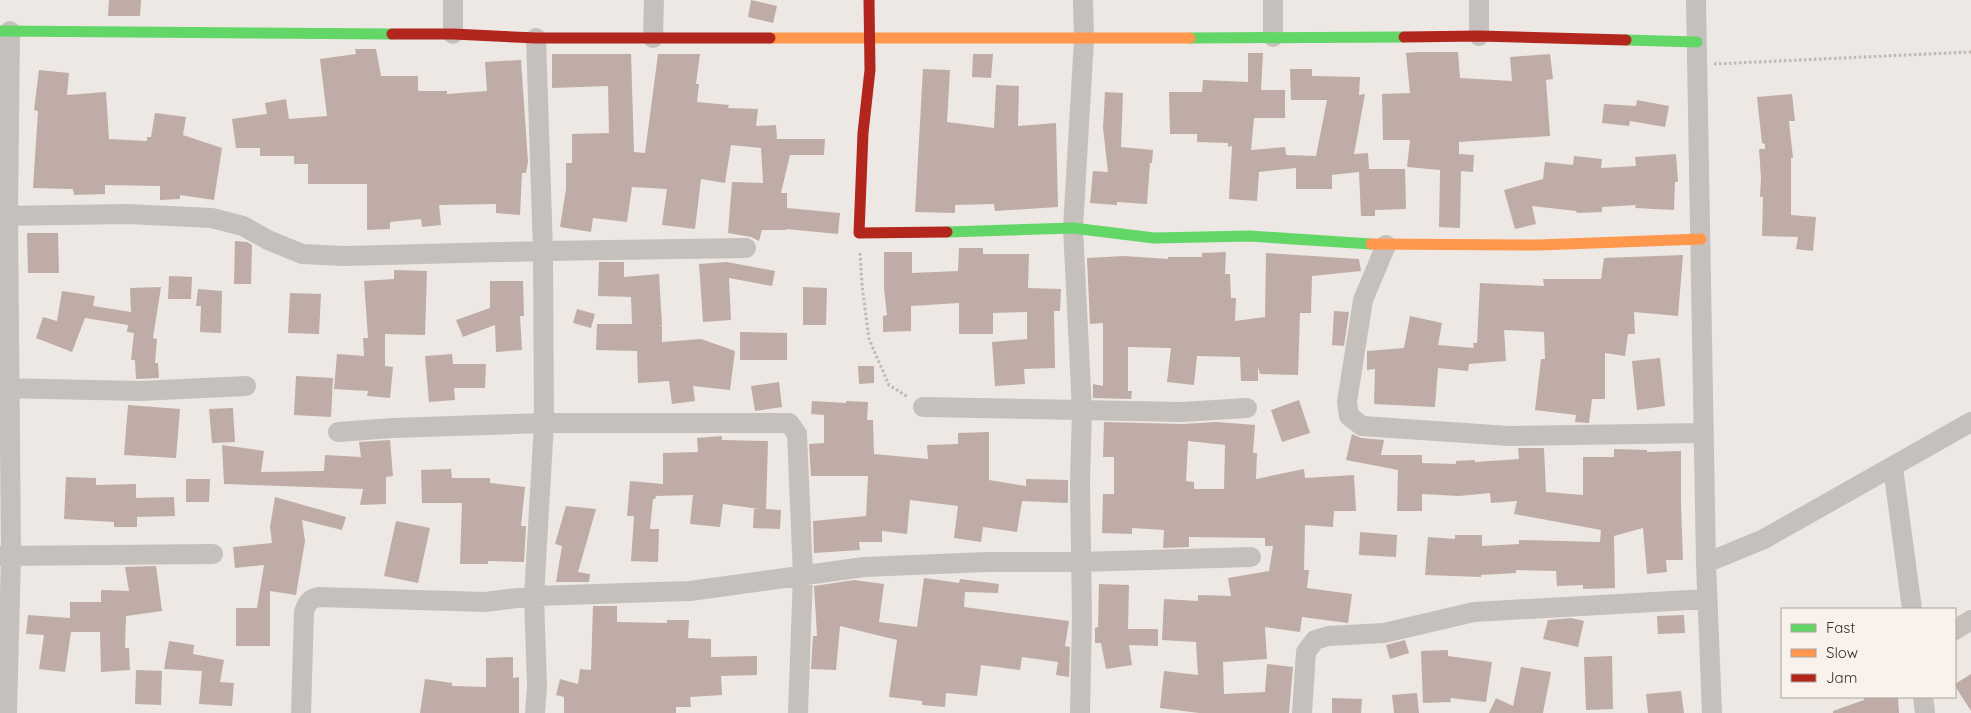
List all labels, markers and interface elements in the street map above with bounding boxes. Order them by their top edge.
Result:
legend [1781,608,1956,698]
text: Fast [1826,618,1855,637]
text: Slow [1826,643,1858,662]
text: Jam [1826,668,1857,687]

